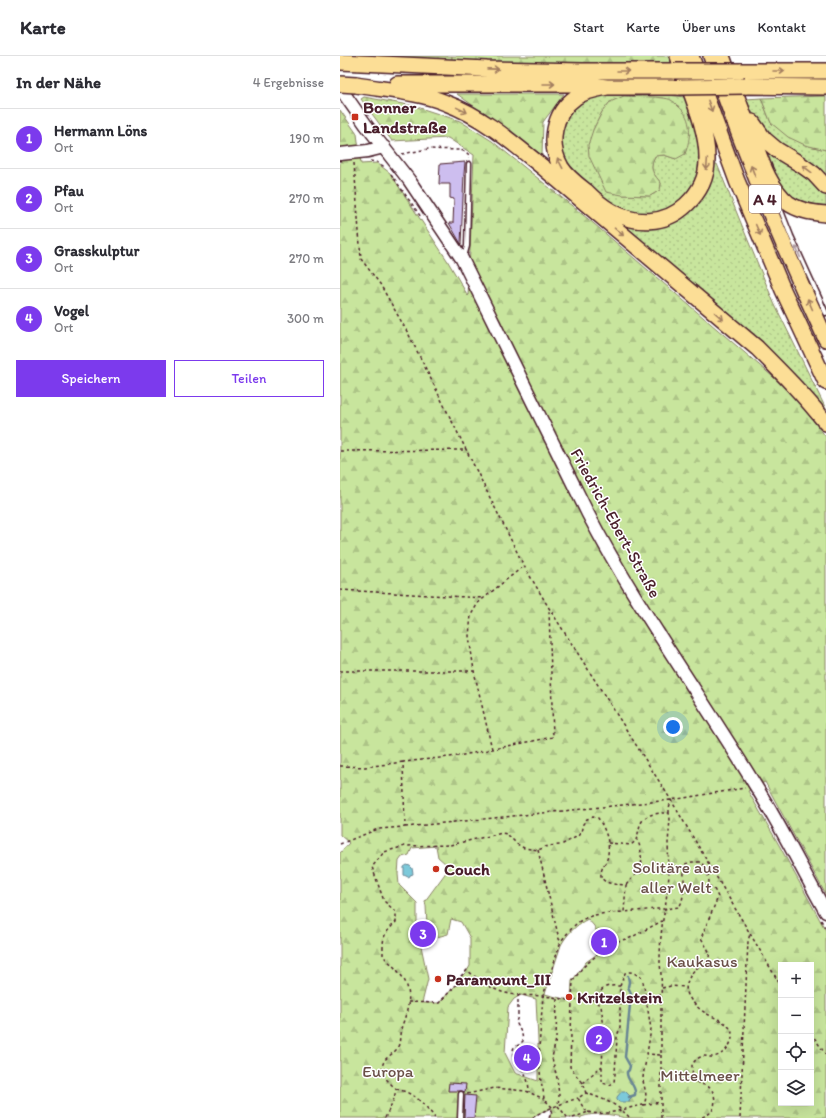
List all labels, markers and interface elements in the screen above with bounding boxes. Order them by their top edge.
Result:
text: Karte [20,16,66,39]
text: Start [573,19,604,36]
text: Karte [626,19,660,36]
text: Über uns [682,19,735,36]
text: Kontakt [757,19,806,36]
one-way arrow [486,65,499,73]
one-way arrow [616,67,629,75]
one-way arrow [772,67,785,75]
text: In der Nähe [16,72,101,92]
text: 4 Ergebnisse [253,75,324,90]
one-way arrow [542,80,555,88]
place label: Bonner Landstraße [363,97,447,137]
one-way arrow [706,99,714,111]
one-way arrow [455,107,467,114]
marker: Bonner Landstraße [350,112,360,122]
text: Hermann Löns [54,122,147,140]
text: 1 [26,131,32,146]
text: 190 m [289,131,324,146]
text: Ort [54,140,73,155]
one-way arrow [555,157,563,169]
one-way arrow [703,157,711,170]
one-way arrow [802,165,813,173]
one-way arrow [749,166,757,178]
text: Pfau [54,182,84,200]
road number: A 4 [749,185,781,213]
text: 2 [26,191,32,206]
text: 270 m [289,191,324,206]
text: Ort [54,200,73,215]
one-way arrow [755,223,762,235]
one-way arrow [614,227,625,236]
text: Grasskulptur [54,242,139,260]
one-way arrow [794,247,801,259]
text: 3 [25,251,33,266]
text: 270 m [289,251,324,266]
text: Ort [54,260,73,275]
one-way arrow [805,298,813,310]
text: Vogel [54,302,89,320]
text: 4 [25,311,33,326]
text: 300 m [287,311,324,326]
one-way arrow [714,311,724,320]
text: Ort [54,320,73,335]
button: Speichern [16,360,166,397]
button: Teilen [174,360,324,397]
street label: Friedrich-Ebert-Straße [567,445,665,601]
your location [663,717,683,737]
park label: Solitäre aus aller Welt [632,857,720,897]
place label: Couch [444,859,490,879]
marker: Couch [431,864,441,874]
pin: 3 [410,919,436,949]
pin: 1 [591,927,617,957]
park label: Kaukasus [666,951,738,971]
map controls [778,962,814,1106]
button: + [778,962,814,998]
place label: Paramount_III [446,969,551,989]
marker: Paramount_III [433,974,443,984]
place label: Kritzelstein [577,987,662,1007]
marker: Kritzelstein [564,992,574,1002]
button: − [778,998,814,1034]
pin: 2 [586,1024,612,1054]
button: locate [778,1034,814,1070]
pin: 4 [514,1043,540,1073]
park label: Europa [362,1061,414,1081]
park label: Mittelmeer [660,1065,740,1085]
button: layers [778,1070,814,1106]

